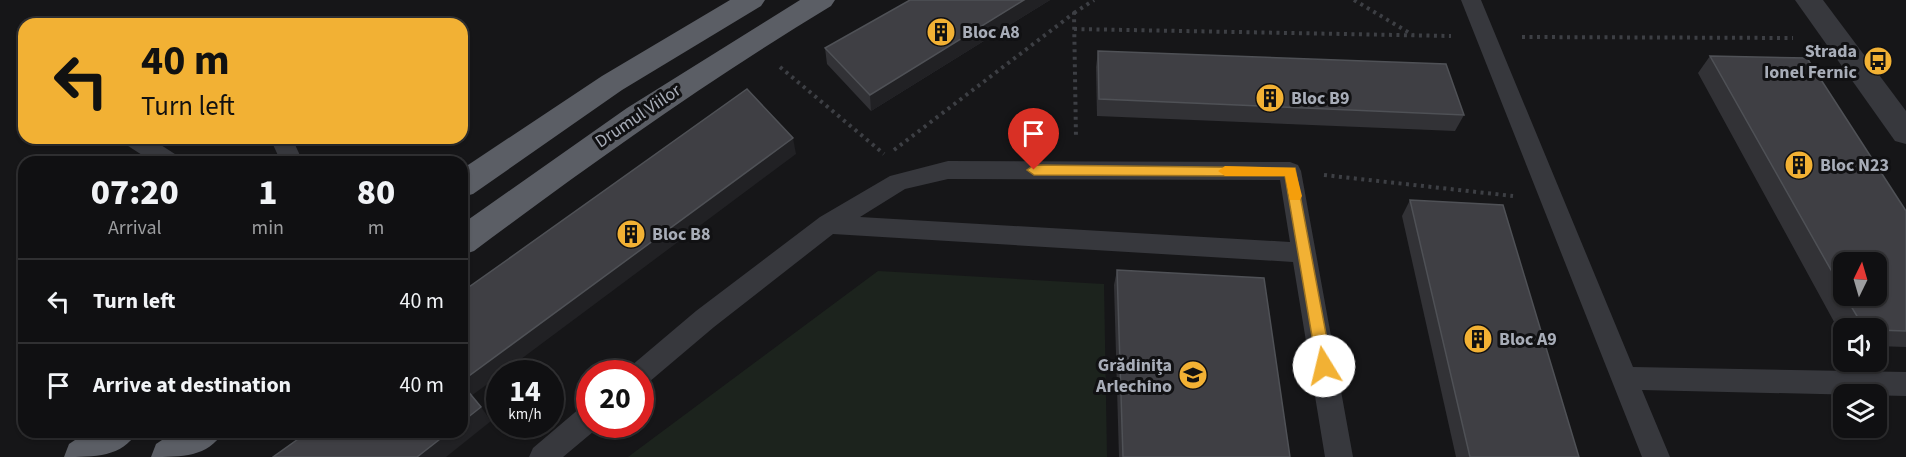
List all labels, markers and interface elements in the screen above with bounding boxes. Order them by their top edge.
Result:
building icon: Bloc A8 [925,16,957,48]
place label: Bloc A8 [962,20,1020,45]
text: 40 m [141,31,230,91]
place label: Strada Ionel Fernic [1764,39,1858,85]
icon: left [42,42,120,120]
bus stop icon: Strada Ionel Fernic [1862,45,1894,77]
street label: Drumul Viilor [590,78,687,154]
building icon: Bloc B9 [1254,82,1286,114]
place label: Bloc B9 [1291,86,1349,111]
text: Turn left [141,87,235,126]
pin [1008,108,1059,170]
icon: arrive [1017,117,1050,150]
building icon: Bloc N23 [1783,149,1815,181]
place label: Bloc N23 [1820,153,1889,178]
text: 07:20 [91,167,179,218]
text: 1 [258,167,277,218]
text: 80 [357,167,395,218]
text: Arrival [108,214,162,242]
text: min [252,214,284,242]
text: m [368,214,384,242]
building icon: Bloc B8 [615,218,647,250]
place label: Bloc B8 [652,222,710,247]
north arrow [1833,252,1887,306]
map controls [1833,252,1887,438]
icon: left [42,285,75,318]
text: Turn left [93,285,175,317]
text: 40 m [399,285,444,317]
button: sound [1833,318,1887,372]
building icon: Bloc A9 [1462,323,1494,355]
place label: Bloc A9 [1499,327,1557,352]
position arrow [1292,334,1356,398]
place label: Grădinița Arlechino [1095,353,1172,399]
school or university icon: Grădinița Arlechino [1177,359,1209,391]
speed limit sign: 20 [576,360,654,438]
icon: arrive [42,369,75,402]
text: Arrive at destination [93,369,291,401]
text: 40 m [399,369,444,401]
text: 14 [509,370,541,413]
button: layers [1833,384,1887,438]
text: km/h [508,404,542,425]

